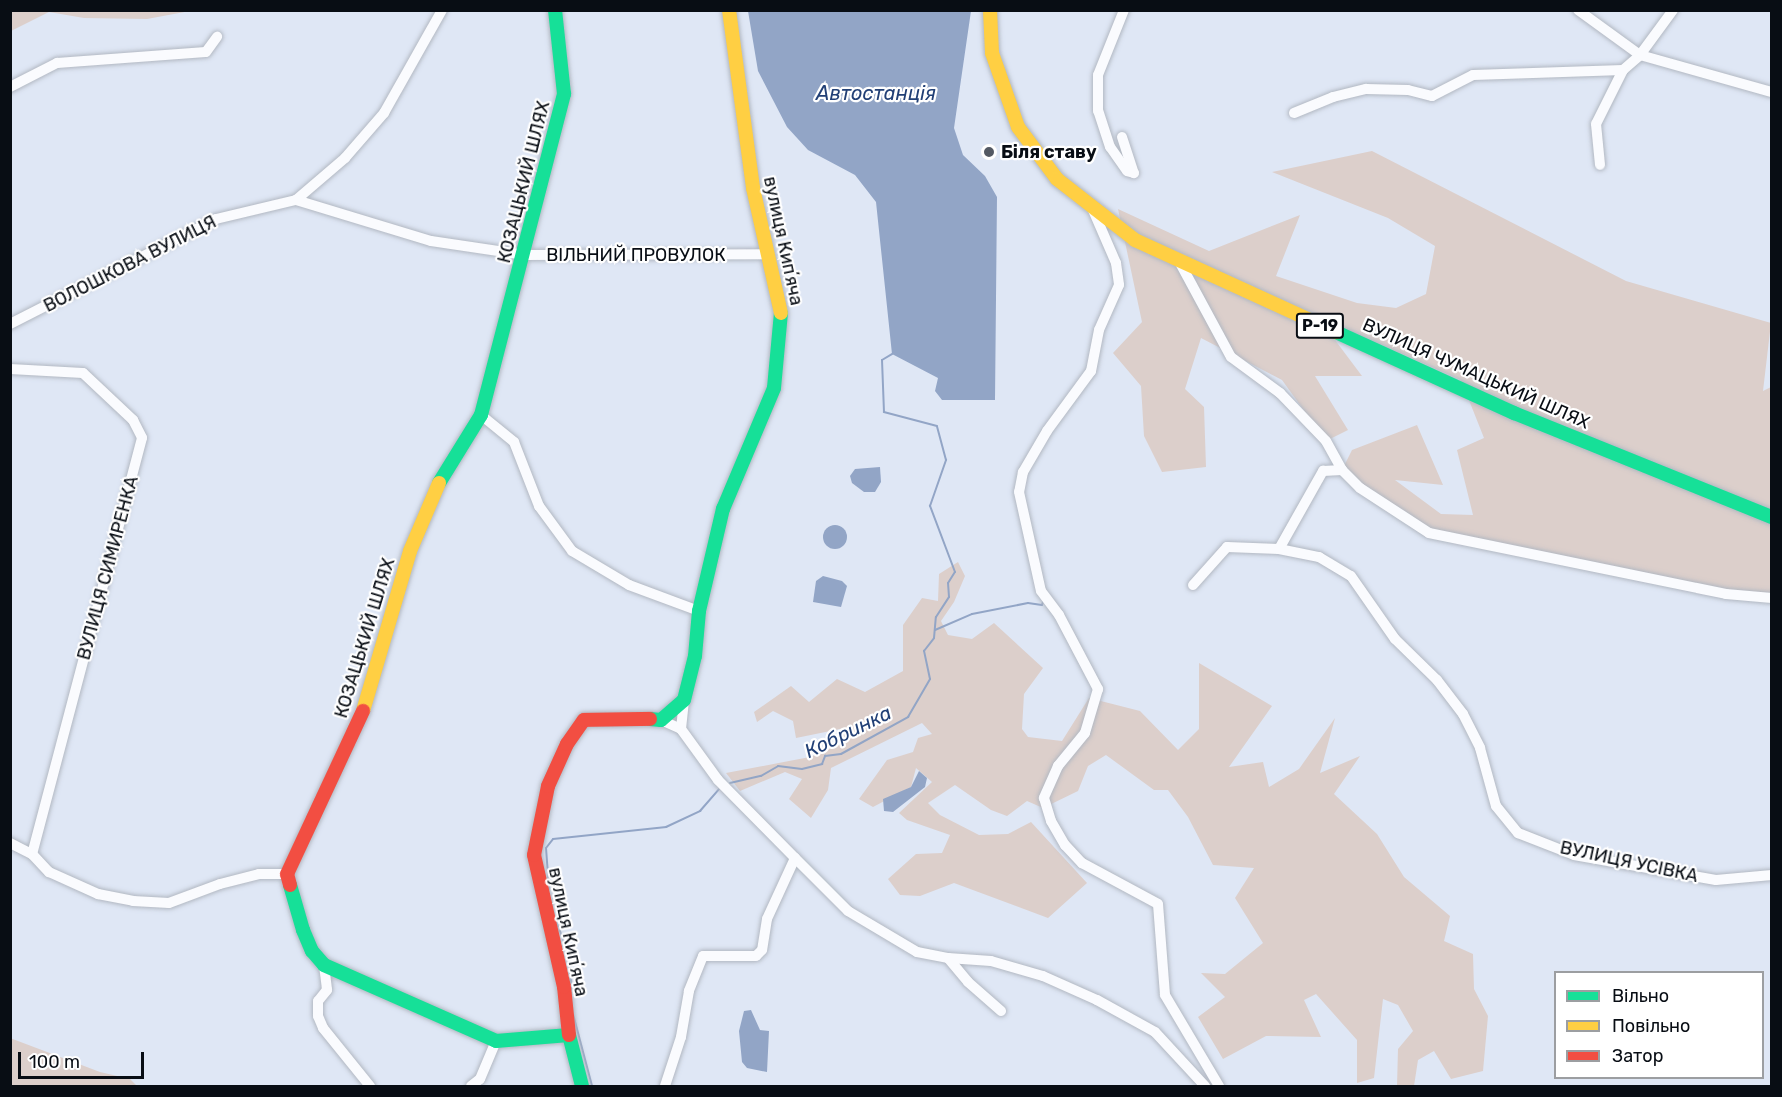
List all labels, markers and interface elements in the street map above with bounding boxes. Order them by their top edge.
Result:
water label: Автостанція [816,81,936,105]
street label: КОЗАЦЬКИЙ ШЛЯХ [493,99,555,265]
place label: Біля ставу [1001,141,1097,163]
marker: Біля ставу [982,145,996,159]
street label: вулиця Кипʼяча [759,175,807,307]
street label: ВОЛОШКОВА ВУЛИЦЯ [40,211,220,317]
street label: ВІЛЬНИЙ ПРОВУЛОК [546,244,726,266]
road number: Р-19 [1294,313,1346,339]
street label: ВУЛИЦЯ ЧУМАЦЬКИЙ ШЛЯХ [1359,314,1593,434]
street label: ВУЛИЦЯ СИМИРЕНКА [73,474,143,662]
street label: КОЗАЦЬКИЙ ШЛЯХ [330,555,400,721]
water label: Кобринка [801,701,895,763]
street label: ВУЛИЦЯ УСІВКА [1558,837,1700,887]
street label: вулиця Кипʼяча [544,866,592,998]
legend [1554,971,1764,1079]
text: Вільно [1612,985,1669,1007]
text: Повільно [1612,1015,1690,1037]
scale bar [21,1040,147,1078]
text: Затор [1612,1045,1663,1067]
text: 100 m [29,1051,80,1073]

